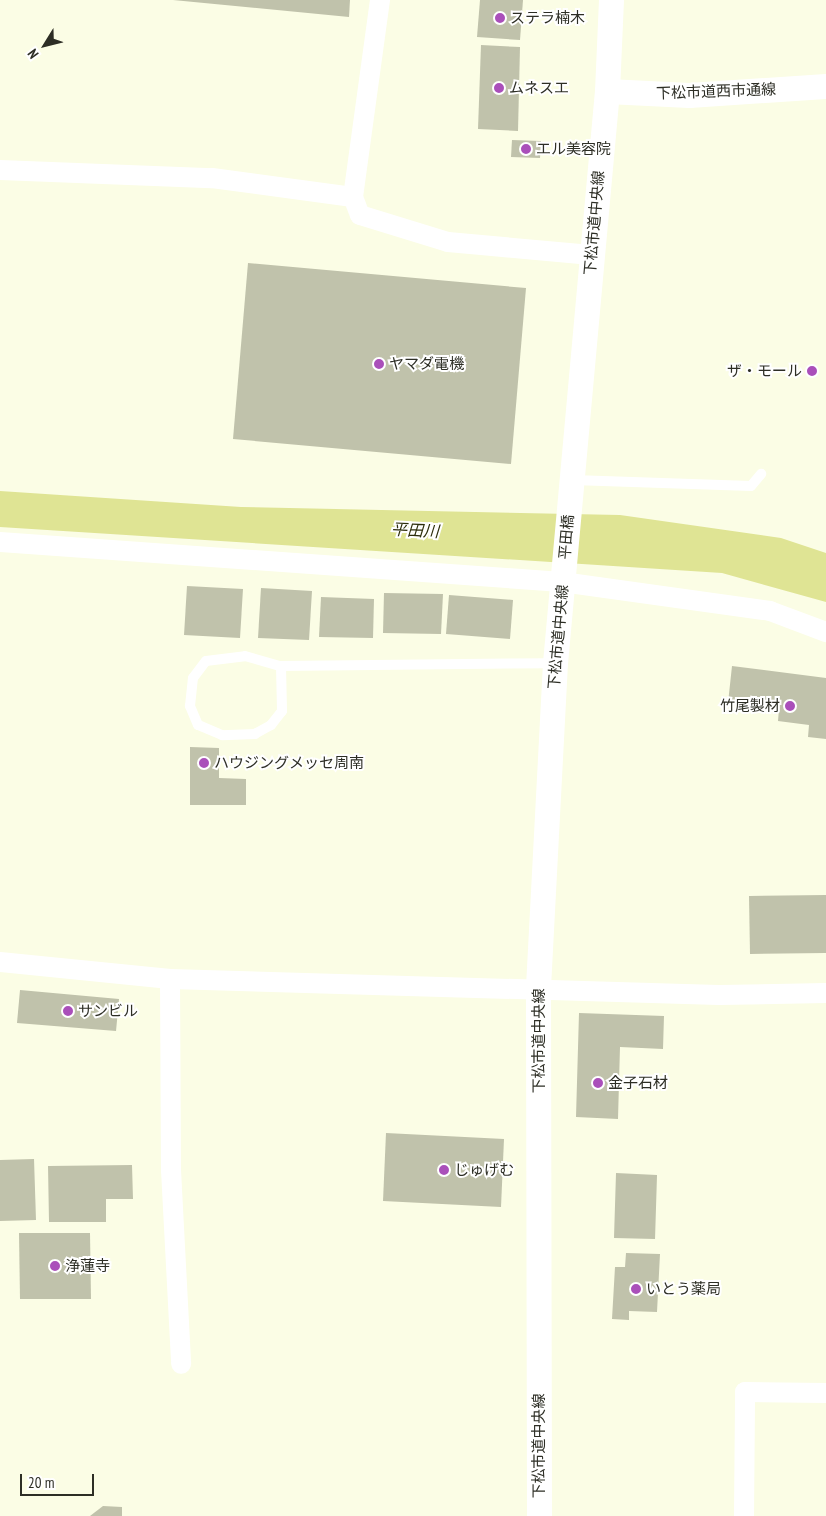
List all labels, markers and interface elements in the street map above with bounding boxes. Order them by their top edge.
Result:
place label: ステラ楠木 [510,9,585,27]
marker: ステラ楠木 [494,12,506,24]
north arrow [20,20,70,70]
text: N [23,45,42,62]
place label: ムネスエ [509,79,569,97]
street label: 下松市道西市通線 [656,80,776,102]
marker: ムネスエ [493,82,505,94]
place label: エル美容院 [536,140,611,158]
marker: エル美容院 [520,143,532,155]
street label: 下松市道中央線 [580,170,608,276]
place label: ヤマダ電機 [389,355,464,373]
marker: ヤマダ電機 [373,358,385,370]
place label: ザ・モール [727,362,802,380]
marker: ザ・モール [806,365,818,377]
street label: 平田橋 [555,514,577,560]
water label: 平田川 [391,519,439,541]
street label: 下松市道中央線 [544,584,572,690]
place label: 竹尾製材 [720,697,780,715]
marker: 竹尾製材 [784,700,796,712]
place label: ハウジングメッセ周南 [214,754,364,772]
marker: ハウジングメッセ周南 [198,757,210,769]
street label: 下松市道中央線 [530,989,548,1093]
place label: サンビル [78,1002,138,1020]
marker: サンビル [62,1005,74,1017]
place label: 金子石材 [608,1074,668,1092]
marker: 金子石材 [592,1077,604,1089]
place label: じゅげむ [454,1161,514,1179]
marker: じゅげむ [438,1164,450,1176]
place label: 浄蓮寺 [65,1257,110,1275]
marker: 浄蓮寺 [49,1260,61,1272]
place label: いとう薬局 [646,1280,721,1298]
marker: いとう薬局 [630,1283,642,1295]
street label: 下松市道中央線 [530,1394,548,1498]
scale bar [22,1464,96,1496]
text: 20 m [28,1473,54,1492]

